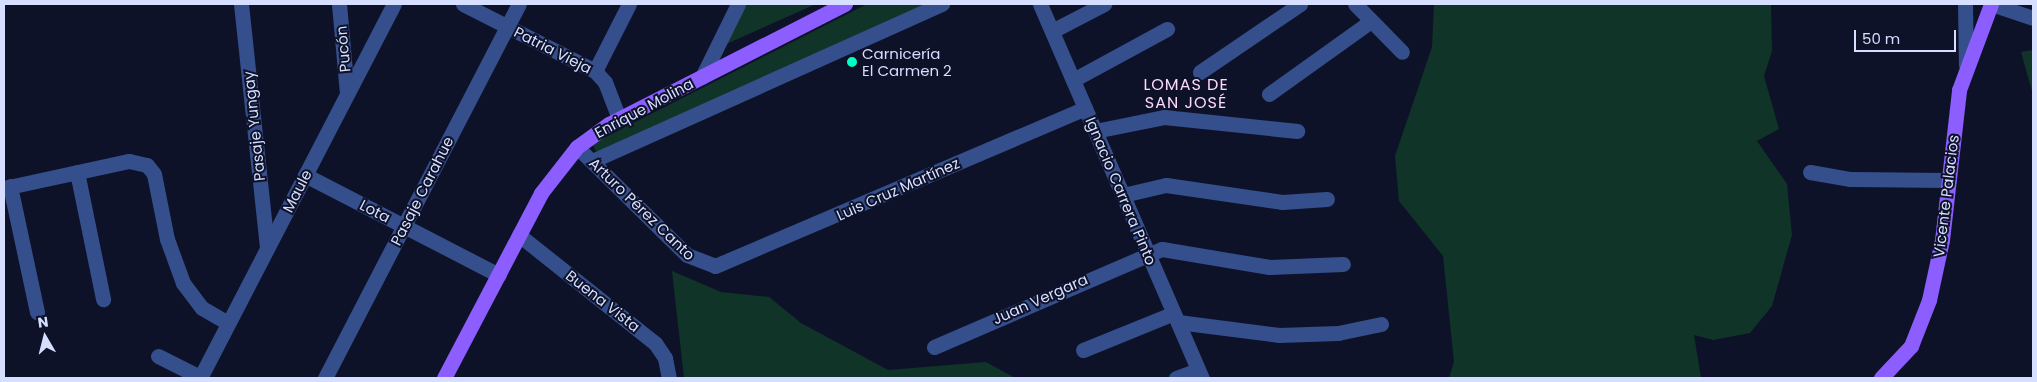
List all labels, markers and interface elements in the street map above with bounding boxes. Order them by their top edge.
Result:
scale bar [1857,20,1960,52]
street label: Patria Vieja [511,23,595,77]
street label: Pucón [332,25,354,73]
text: 50 m [1862,28,1900,49]
place label: Carnicería El Carmen 2 [862,44,952,79]
marker: Carnicería El Carmen 2 [846,56,858,68]
street label: Pasaje Yungay [239,70,269,182]
street label: Enrique Molina [592,74,696,142]
district label: LOMAS DE SAN JOSÉ [1142,75,1230,113]
street label: Ignacio Carrera Pinto [1082,114,1160,268]
street label: Pasaje Carahue [387,134,457,248]
street label: Vicente Palacios [1930,134,1962,258]
street label: Arturo Pérez Canto [585,154,699,264]
street label: Luis Cruz Martínez [834,154,962,224]
street label: Maule [279,167,315,215]
street label: Lota [357,196,393,226]
street label: Buena Vista [562,266,644,336]
street label: Juan Vergara [990,270,1090,328]
north arrow [20,312,70,362]
text: N [36,312,50,333]

